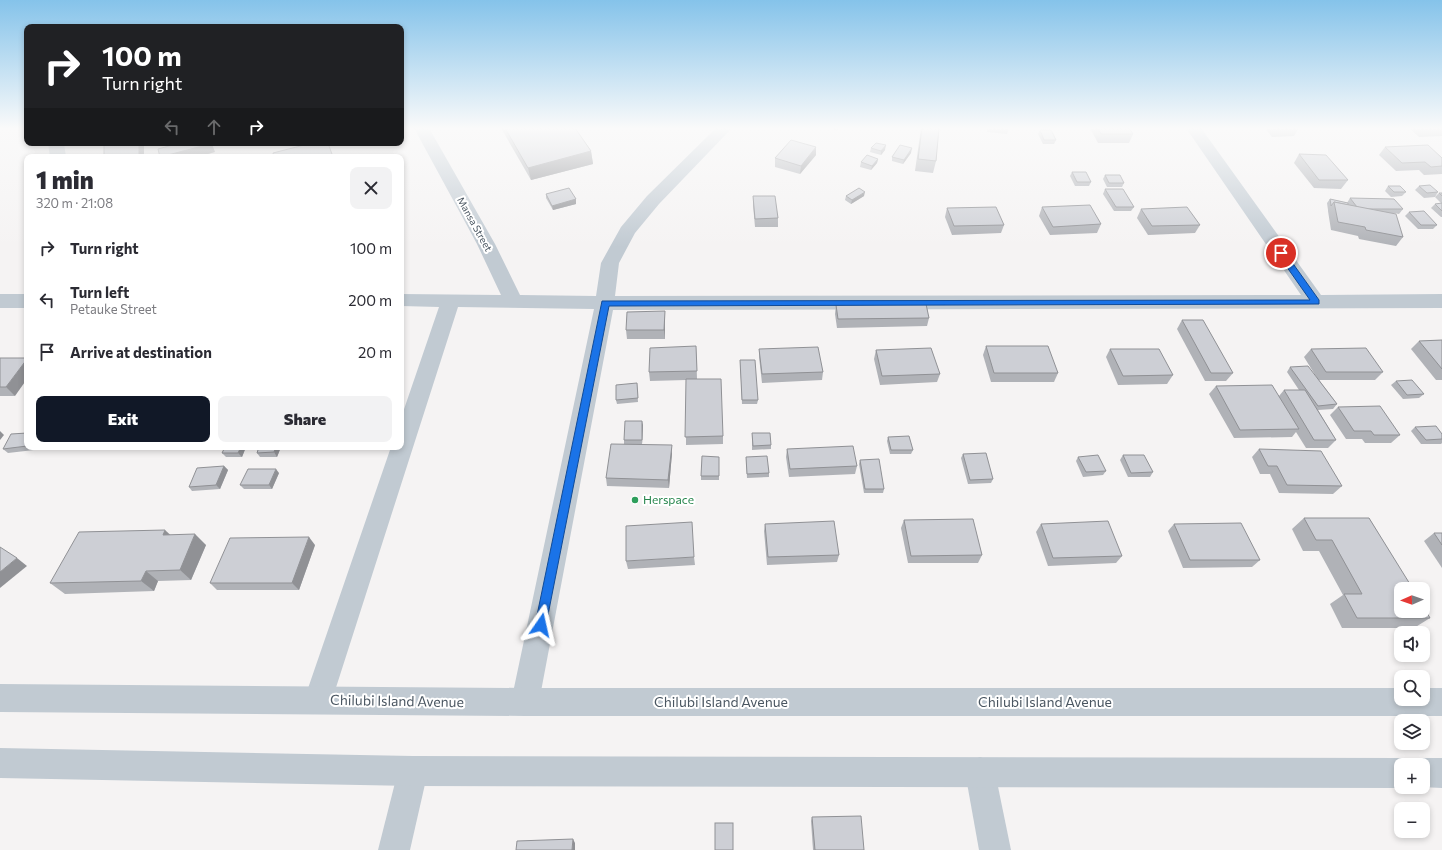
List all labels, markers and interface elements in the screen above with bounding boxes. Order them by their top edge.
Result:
text: 100 m [102,38,182,72]
icon: right [36,40,88,92]
text: Turn right [102,72,182,94]
icon: left [161,116,183,138]
icon: ahead [203,116,225,138]
icon: right [245,116,267,138]
text: 1 min [36,165,94,194]
button: close [350,167,392,209]
text: 320 m · 21:08 [36,195,113,211]
street label: Mansa Street [455,195,495,253]
pin [1264,236,1298,270]
icon: right [36,237,58,259]
text: Turn right [70,239,139,257]
text: 100 m [350,239,392,257]
icon: arrive [1270,242,1292,264]
text: Turn left [70,283,129,301]
icon: left [36,289,58,311]
text: 200 m [348,291,392,309]
text: Petauke Street [70,301,157,317]
icon: arrive [36,341,58,363]
text: Arrive at destination [70,343,212,361]
text: 20 m [358,343,392,361]
button: Exit [36,396,210,442]
button: Share [218,396,392,442]
place label: Herspace [643,492,694,506]
marker: Herspace [630,495,640,505]
north arrow [1394,582,1430,618]
map controls [1394,582,1430,838]
position arrow [520,604,562,646]
button: sound [1394,626,1430,662]
button: search [1394,670,1430,706]
street label: Chilubi Island Avenue [330,691,464,710]
street label: Chilubi Island Avenue [654,693,788,710]
street label: Chilubi Island Avenue [978,693,1112,710]
button: layers [1394,714,1430,750]
button: + [1394,758,1430,794]
button: − [1394,802,1430,838]

